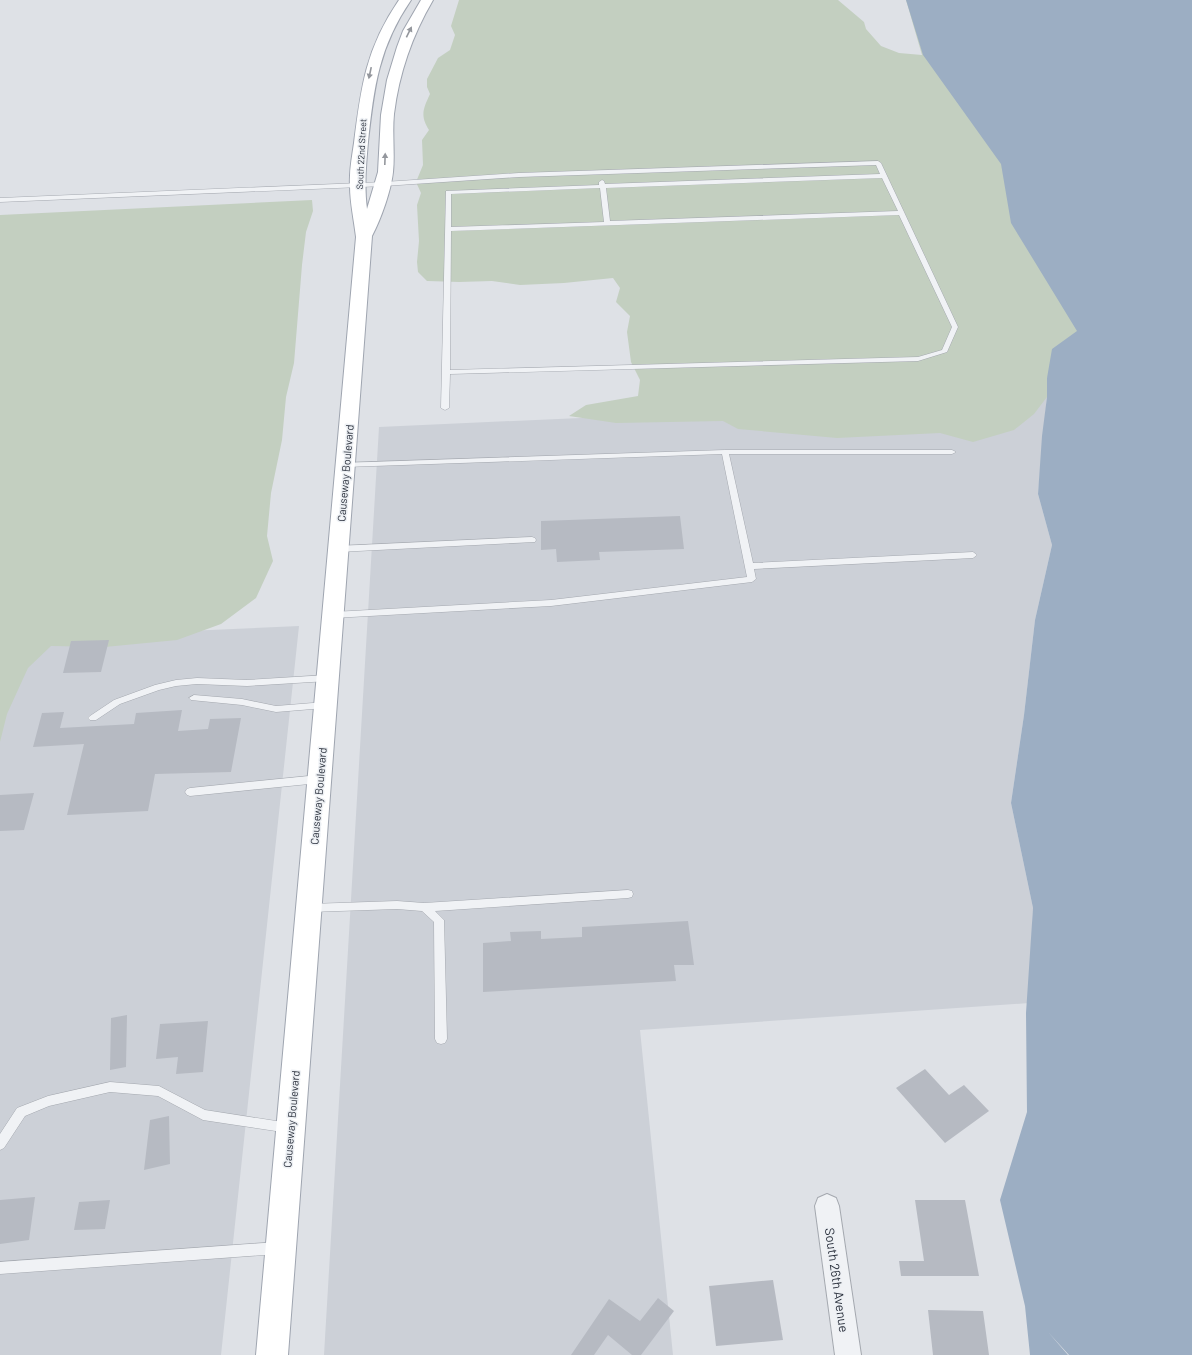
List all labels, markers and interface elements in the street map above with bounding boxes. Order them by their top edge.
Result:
one-way arrow [406,27,412,38]
one-way arrow [367,66,373,79]
street label: South 22nd Street [354,118,368,190]
one-way arrow [382,152,388,165]
street label: Causeway Boulevard [334,424,356,522]
street label: Causeway Boulevard [307,747,329,845]
street label: Causeway Boulevard [280,1070,302,1168]
street label: South 26th Avenue [822,1227,852,1333]

